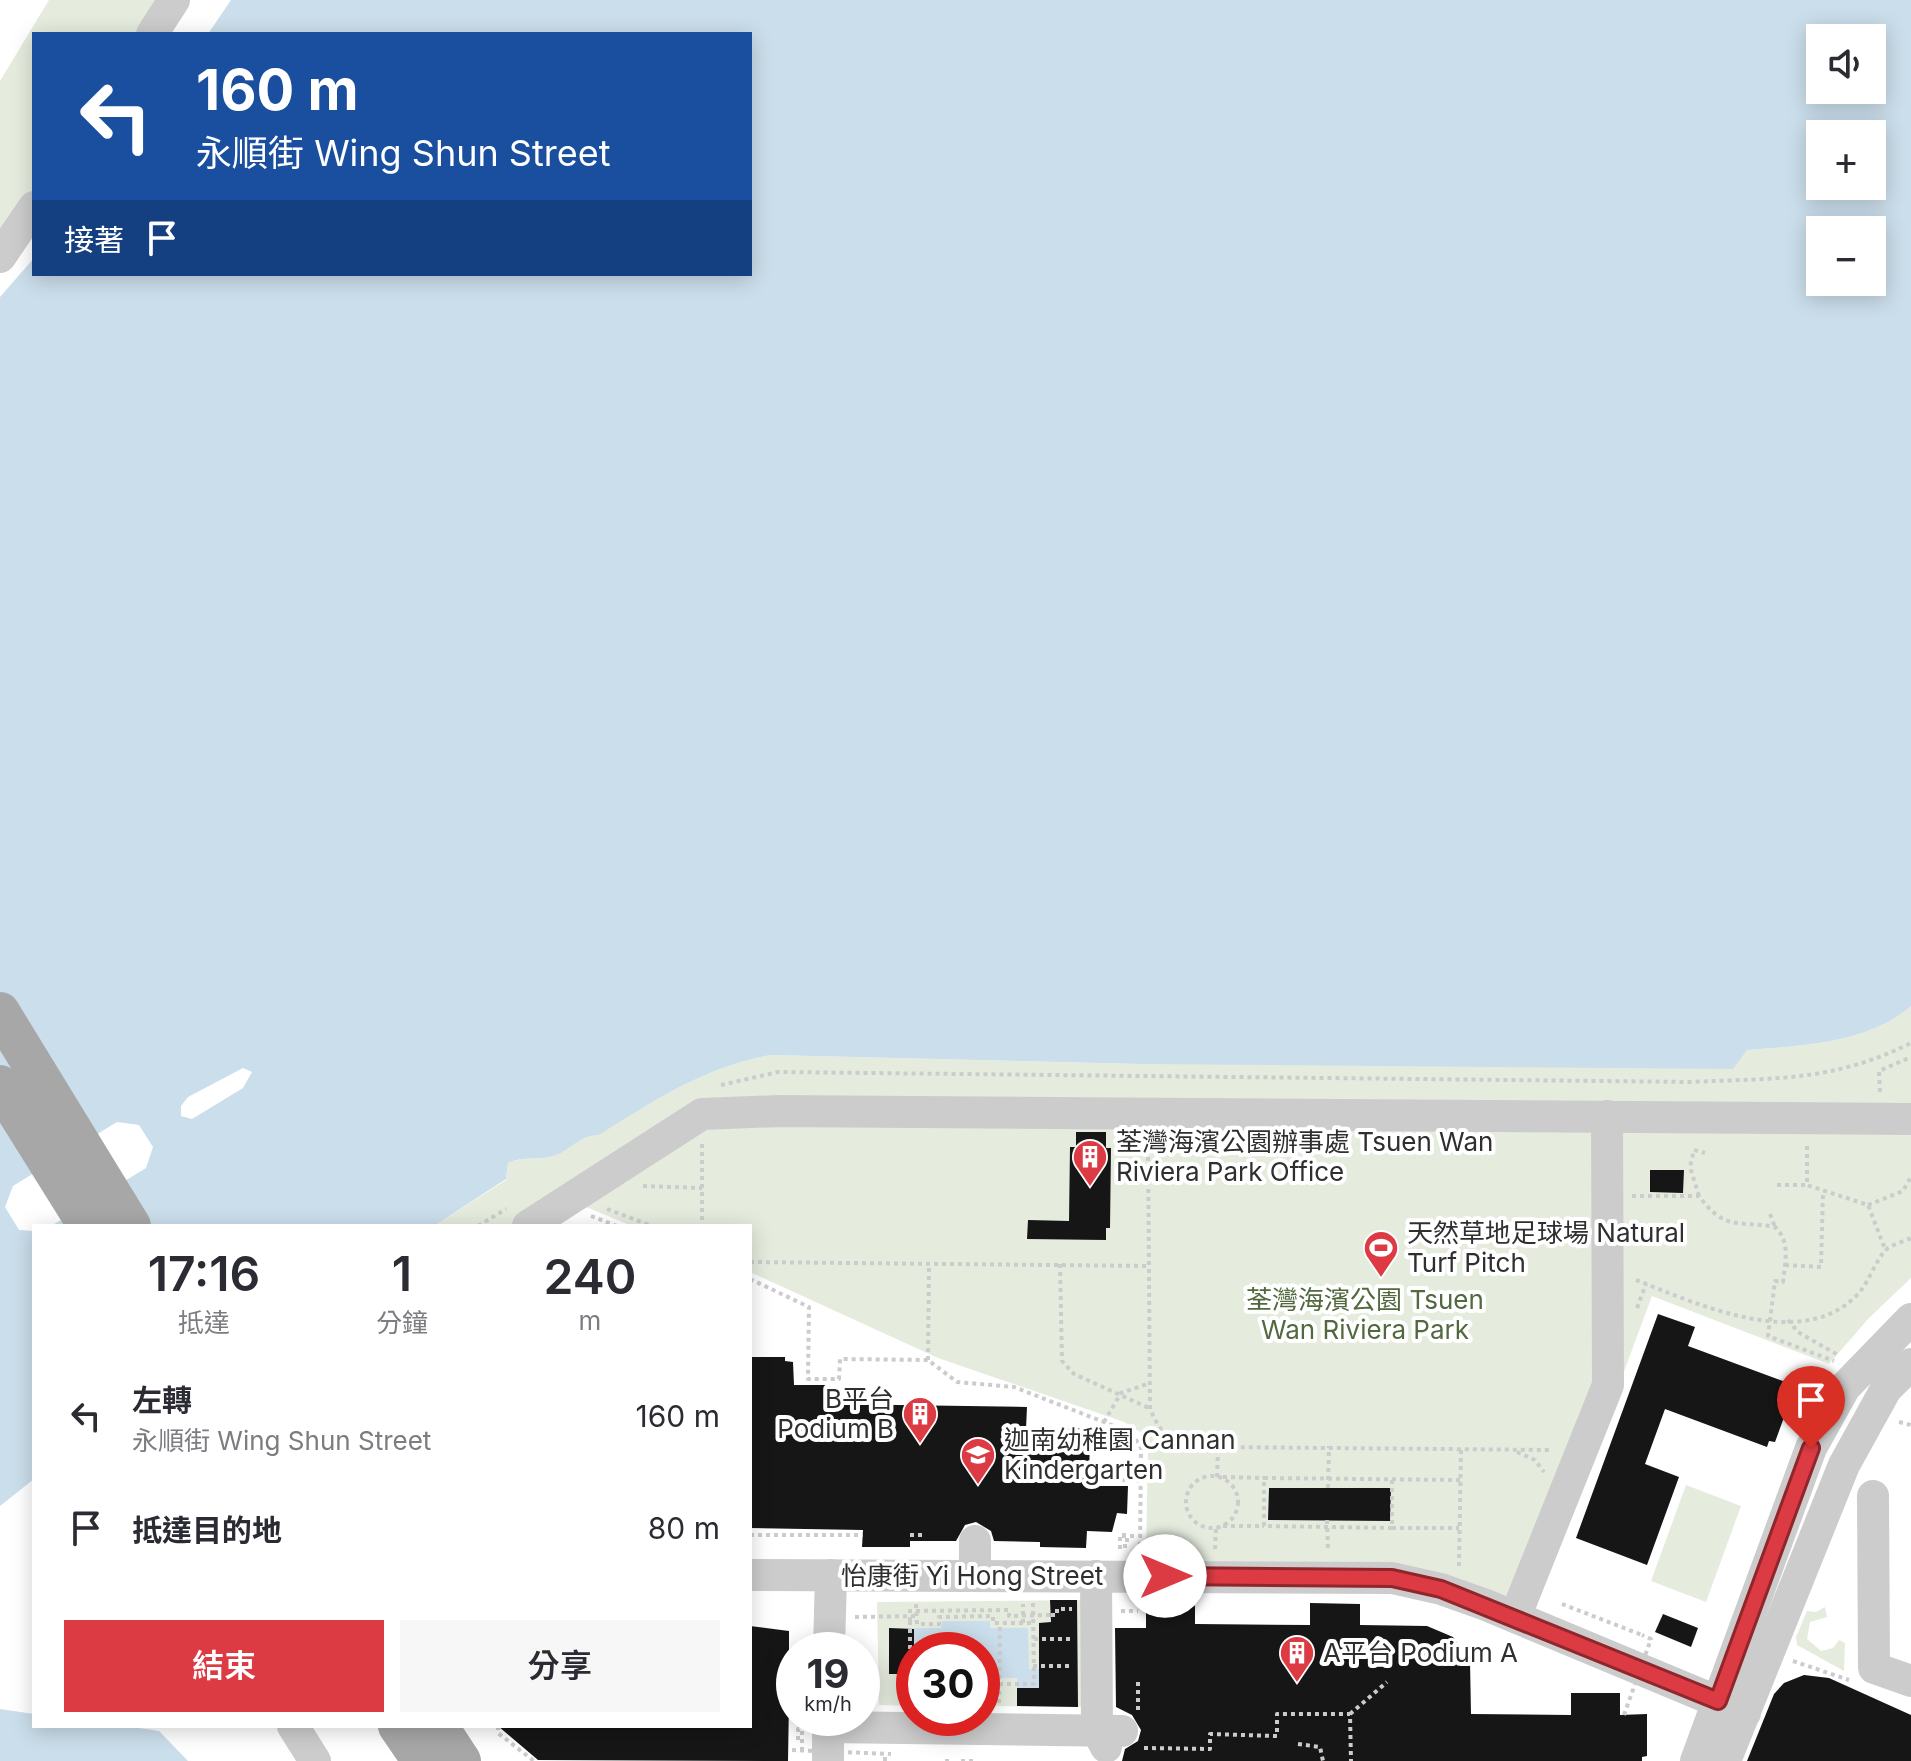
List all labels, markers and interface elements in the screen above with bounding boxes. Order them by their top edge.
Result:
map controls [1806,24,1886,296]
button: sound [1806,24,1886,104]
text: 160 m [196,56,359,124]
icon: left [64,64,168,168]
button: + [1806,120,1886,200]
text: 永順街 Wing Shun Street [196,131,610,175]
icon: arrive [140,216,184,260]
button: − [1806,216,1886,296]
text: 接著 [64,222,124,258]
place label: 荃灣海濱公園辦事處 Tsuen Wan Riviera Park Office [1116,1126,1493,1187]
building icon: 荃灣海濱公園辦事處 Tsuen Wan Riviera Park Office [1071,1138,1109,1188]
place label: 天然草地足球場 Natural Turf Pitch [1407,1217,1685,1278]
sports icon: 天然草地足球場 Natural Turf Pitch [1362,1229,1400,1279]
text: 17:16 [148,1244,260,1303]
text: 1 [392,1244,412,1303]
text: 240 [544,1247,636,1306]
park label: 荃灣海濱公園 Tsuen Wan Riviera Park [1246,1284,1484,1345]
text: m [579,1305,601,1336]
text: 抵達 [178,1307,230,1338]
text: 分鐘 [376,1307,428,1338]
pin [1777,1366,1845,1448]
icon: arrive [1789,1378,1833,1422]
text: 左轉 [132,1382,192,1418]
place label: B平台 Podium B [777,1383,894,1444]
icon: left [64,1394,108,1438]
building icon: B平台 Podium B [901,1395,939,1445]
text: 160 m [636,1398,720,1434]
place label: 迦南幼稚園 Cannan Kindergarten [1004,1424,1236,1485]
text: 永順街 Wing Shun Street [132,1425,431,1456]
school or university icon: 迦南幼稚園 Cannan Kindergarten [959,1436,997,1486]
icon: arrive [64,1506,108,1550]
text: 80 m [648,1510,720,1546]
text: 抵達目的地 [132,1512,282,1548]
position arrow [1123,1534,1207,1618]
street label: 怡康街 Yi Hong Street [841,1560,1103,1591]
button: 結束 [64,1620,384,1712]
button: 分享 [400,1620,720,1712]
speed limit sign: 30 [896,1632,1000,1736]
building icon: A平台 Podium A [1278,1634,1316,1684]
place label: A平台 Podium A [1323,1637,1518,1668]
text: 19 [806,1649,850,1698]
text: km/h [804,1692,852,1716]

